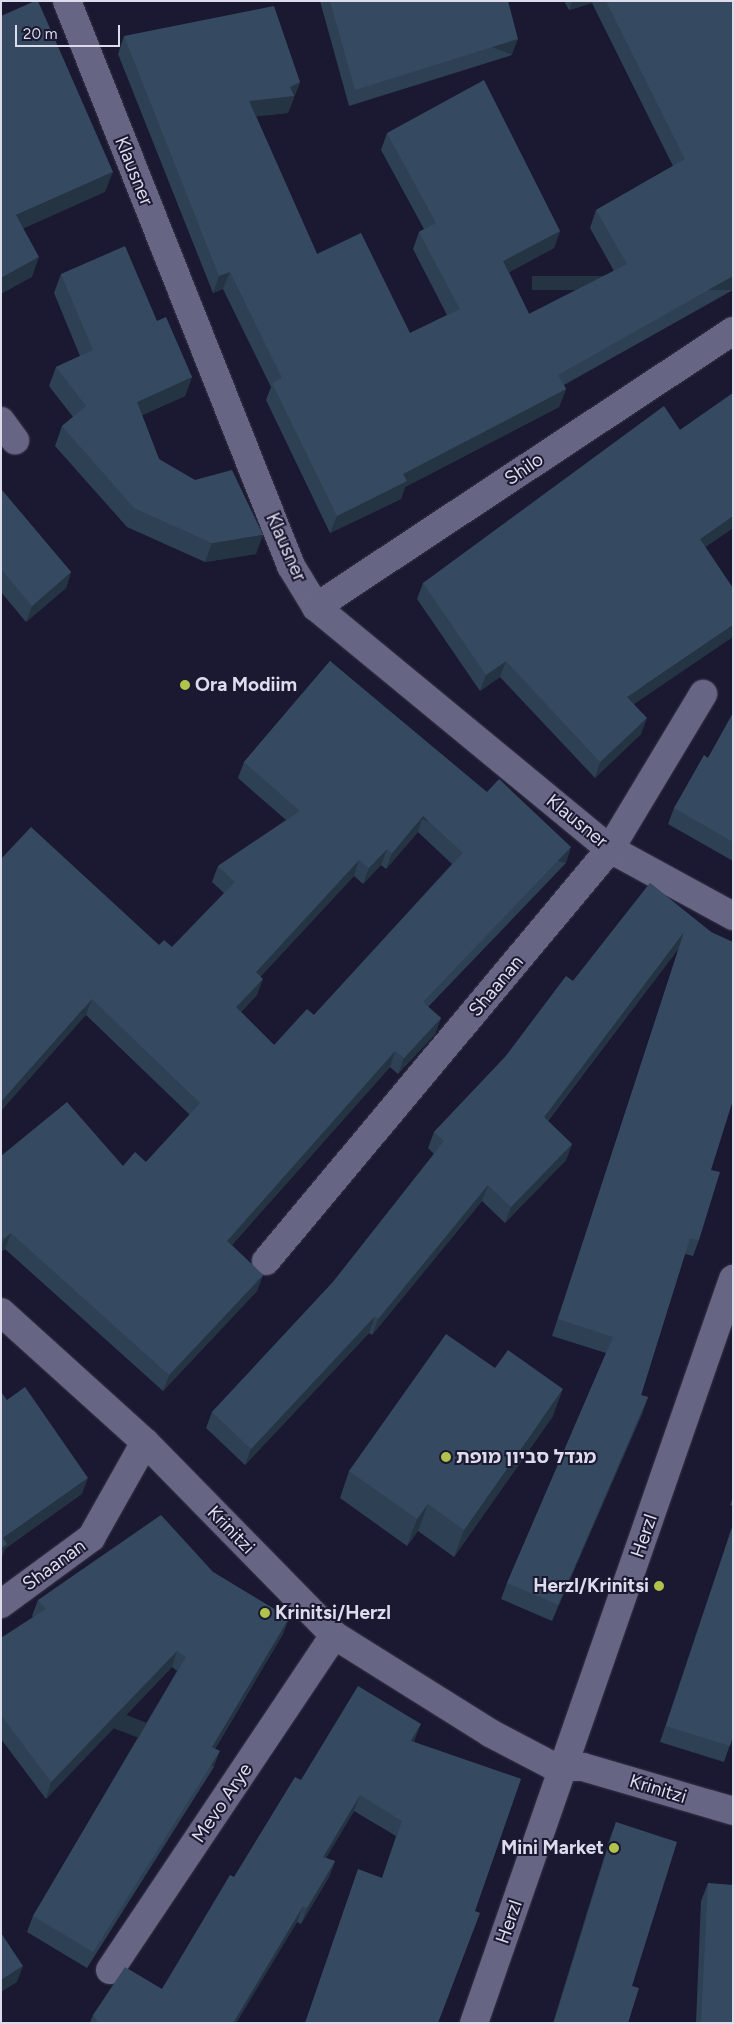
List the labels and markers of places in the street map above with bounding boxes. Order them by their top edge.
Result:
place label: Ora Modiim [195,674,297,696]
marker: Ora Modiim [179,679,191,691]
place label: מגדל סביון מופת [456,1446,596,1468]
marker: מגדל סביון מופת [440,1451,452,1463]
place label: Herzl/Krinitsi [533,1575,649,1597]
marker: Herzl/Krinitsi [653,1580,665,1592]
place label: Krinitsi/Herzl [275,1602,391,1624]
marker: Krinitsi/Herzl [259,1607,271,1619]
place label: Mini Market [501,1837,604,1859]
marker: Mini Market [608,1842,620,1854]

